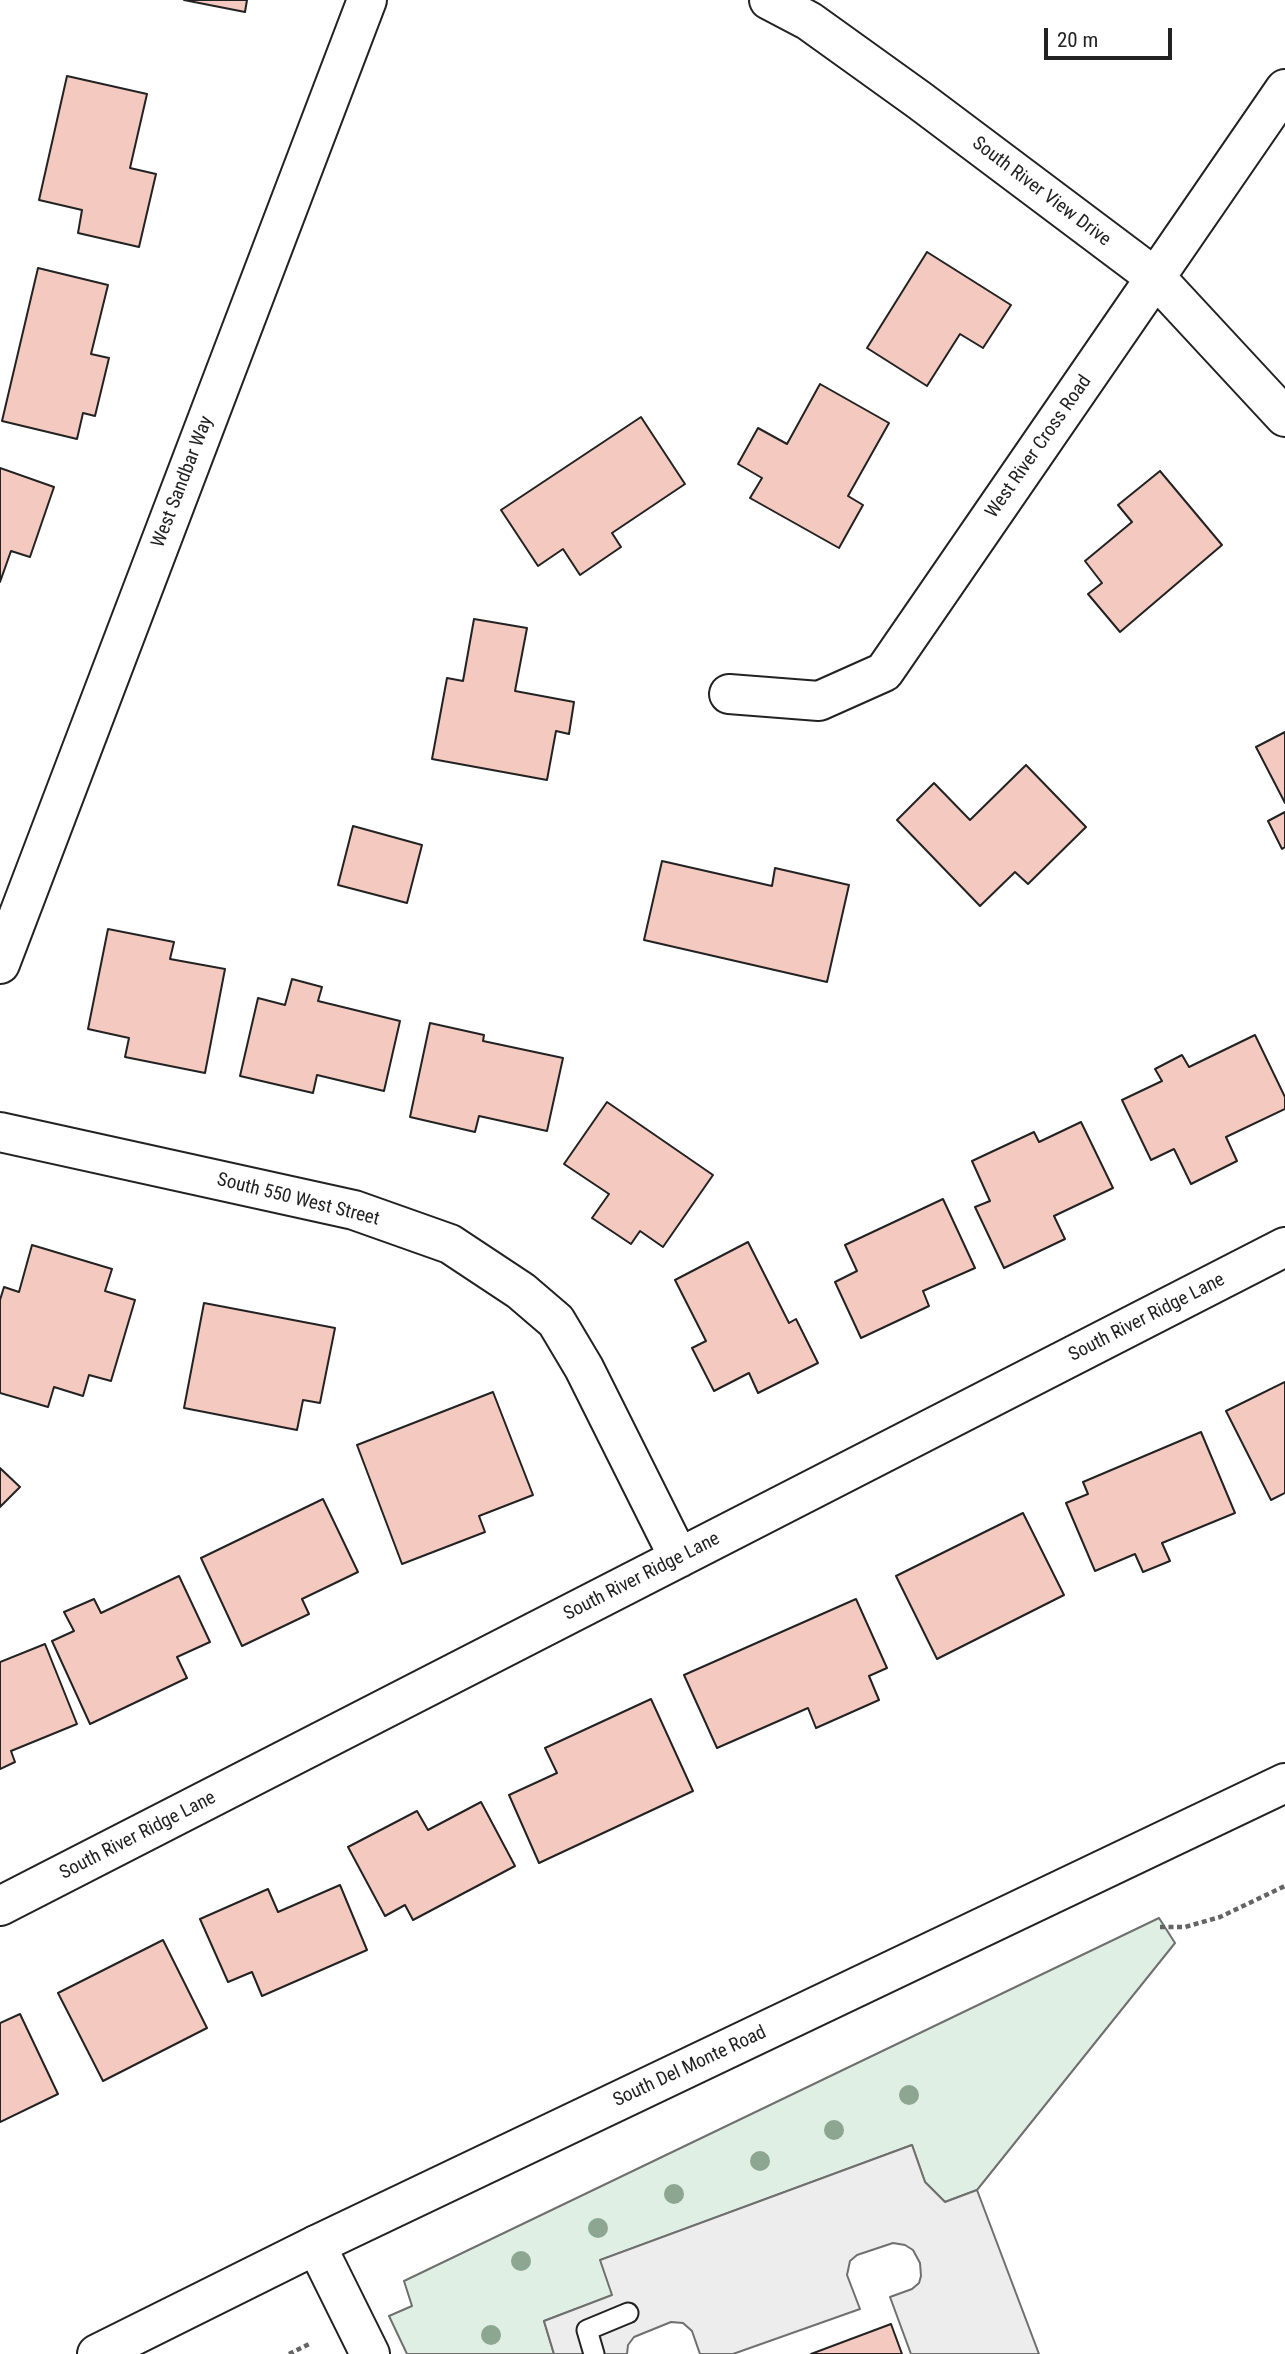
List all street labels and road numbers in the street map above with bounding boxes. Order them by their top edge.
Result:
street label: South River View Drive [967,132,1115,252]
street label: West River Cross Road [981,371,1097,523]
street label: West Sandbar Way [147,413,219,551]
street label: South 550 West Street [214,1169,382,1231]
street label: South River Ridge Lane [1065,1269,1229,1367]
street label: South River Ridge Lane [560,1528,724,1626]
street label: South River Ridge Lane [56,1787,220,1885]
street label: South Del Monte Road [610,2022,770,2112]

